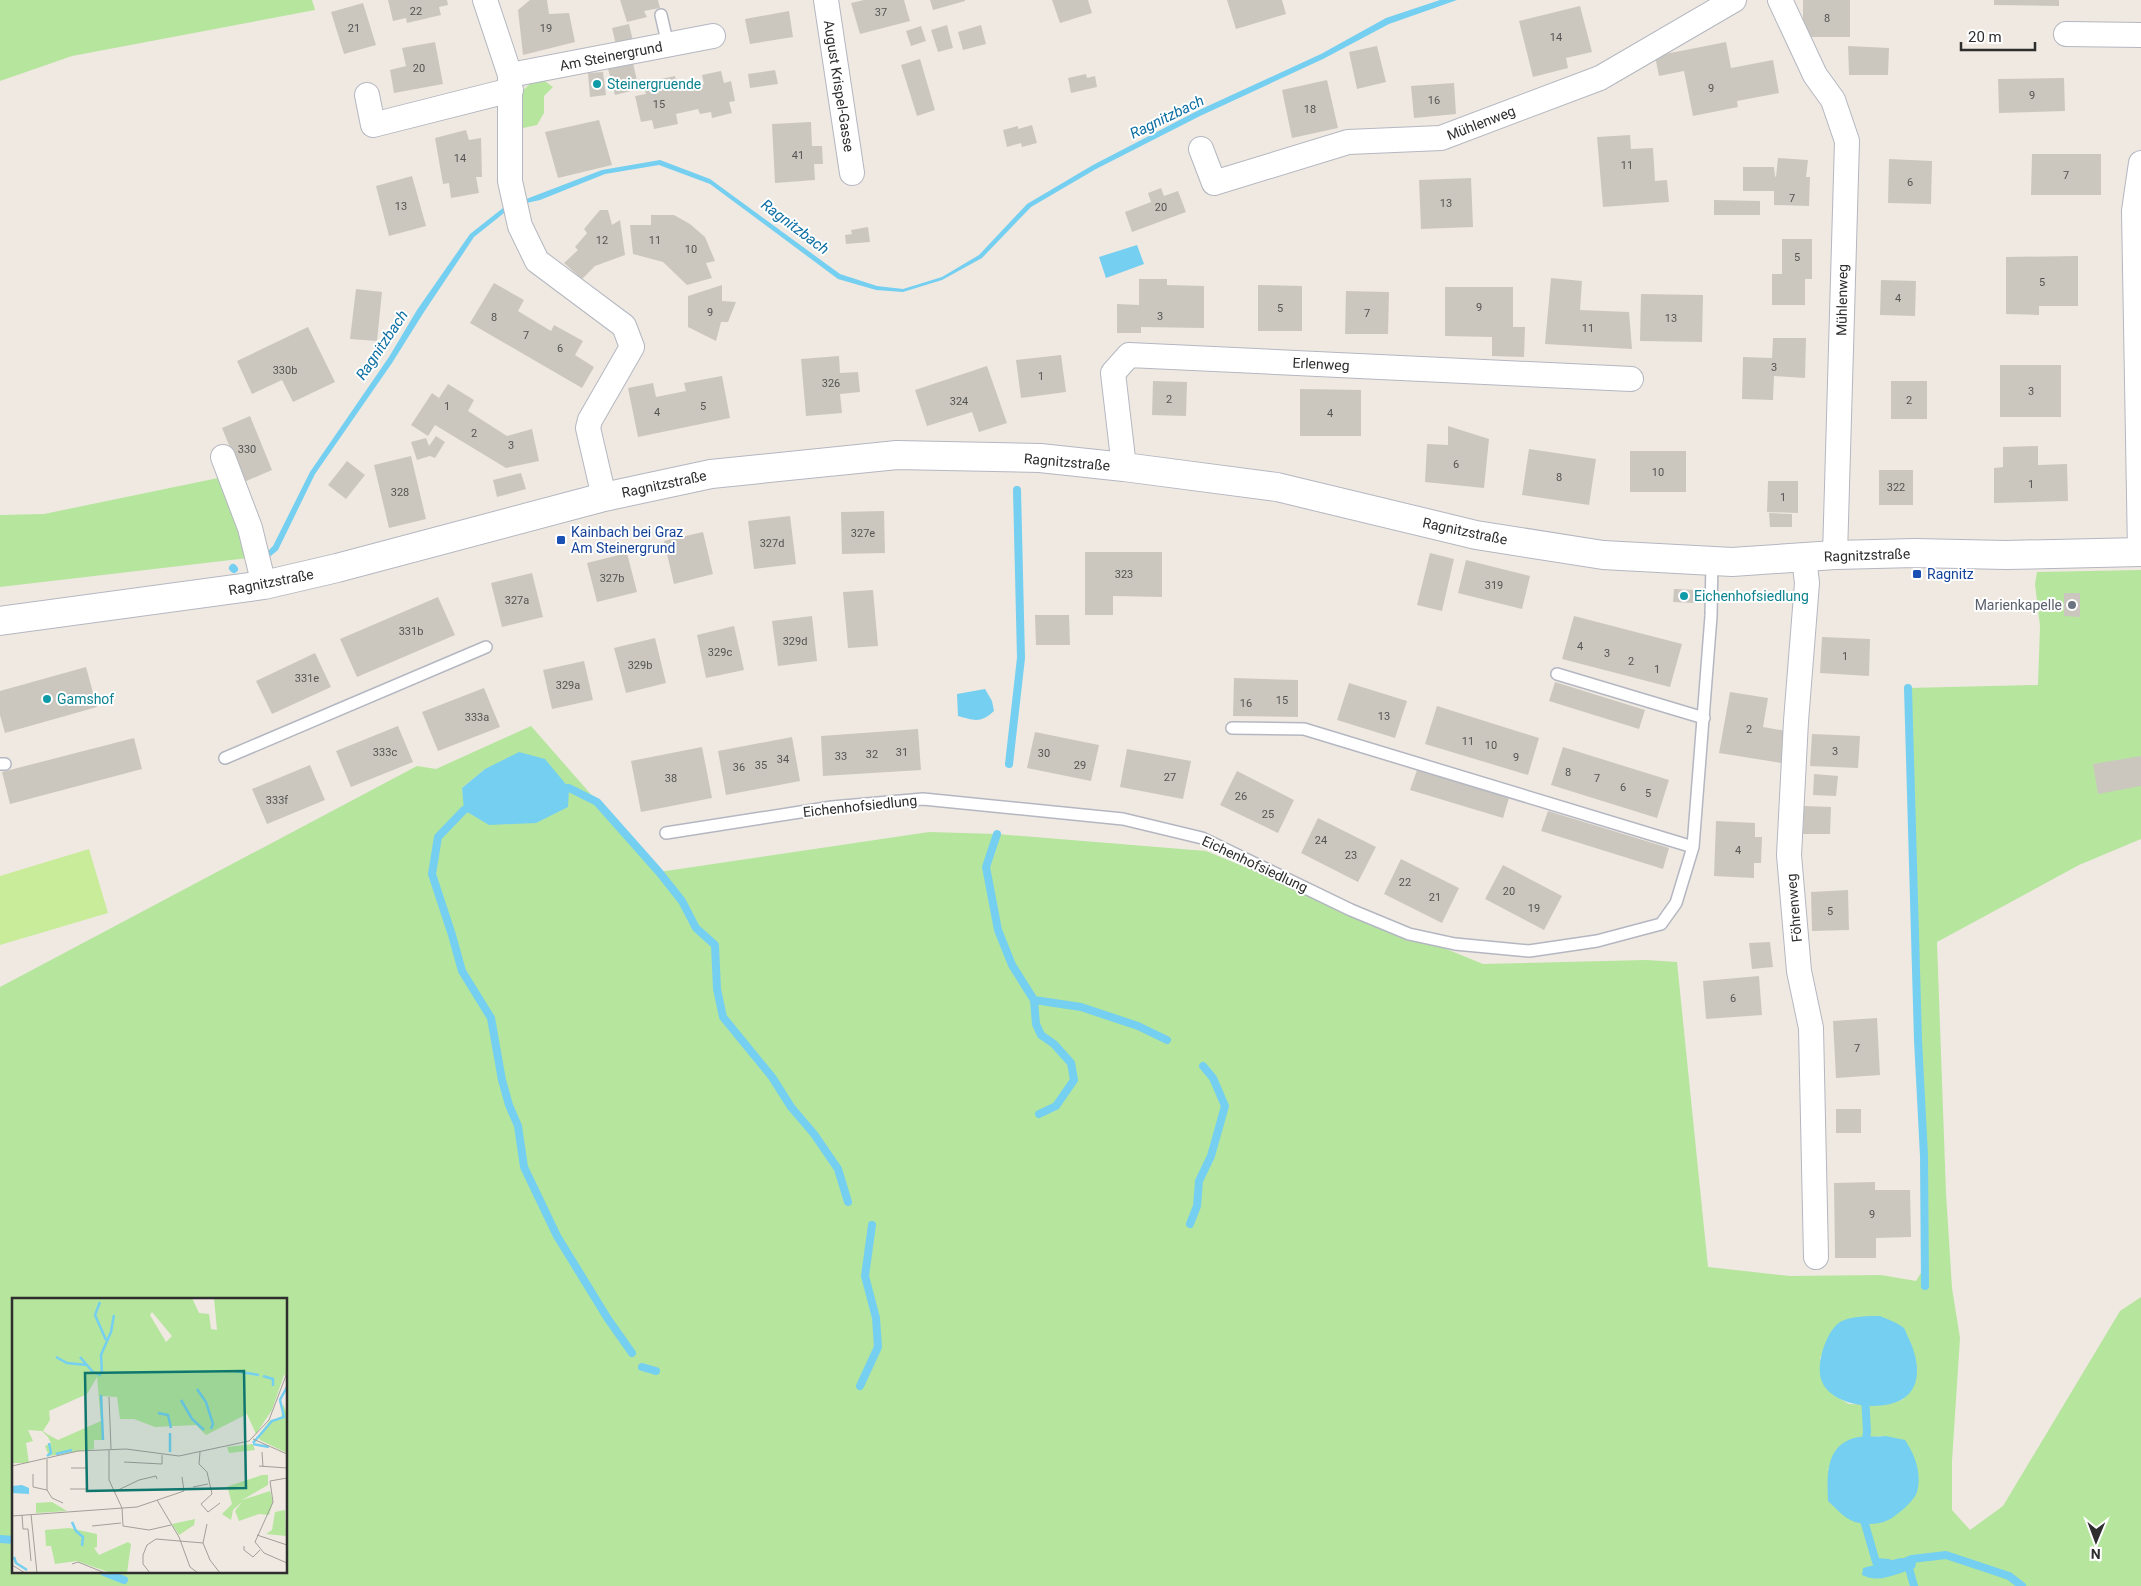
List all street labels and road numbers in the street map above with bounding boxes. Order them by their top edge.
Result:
street label: August Krispel-Gasse [821,19,857,153]
street label: Am Steinergrund [558,38,664,74]
street label: Mühlenweg [1445,103,1517,143]
street label: Mühlenweg [1833,264,1851,336]
street label: Erlenweg [1292,355,1350,373]
street label: Ragnitzstraße [1023,450,1111,474]
street label: Ragnitzstraße [620,467,708,501]
street label: Ragnitzstraße [1421,514,1509,548]
street label: Ragnitzstraße [1824,545,1910,565]
street label: Ragnitzstraße [227,566,315,598]
street label: Eichenhofsiedlung [802,792,918,820]
street label: Eichenhofsiedlung [1200,832,1310,896]
street label: Föhrenweg [1783,873,1805,943]

